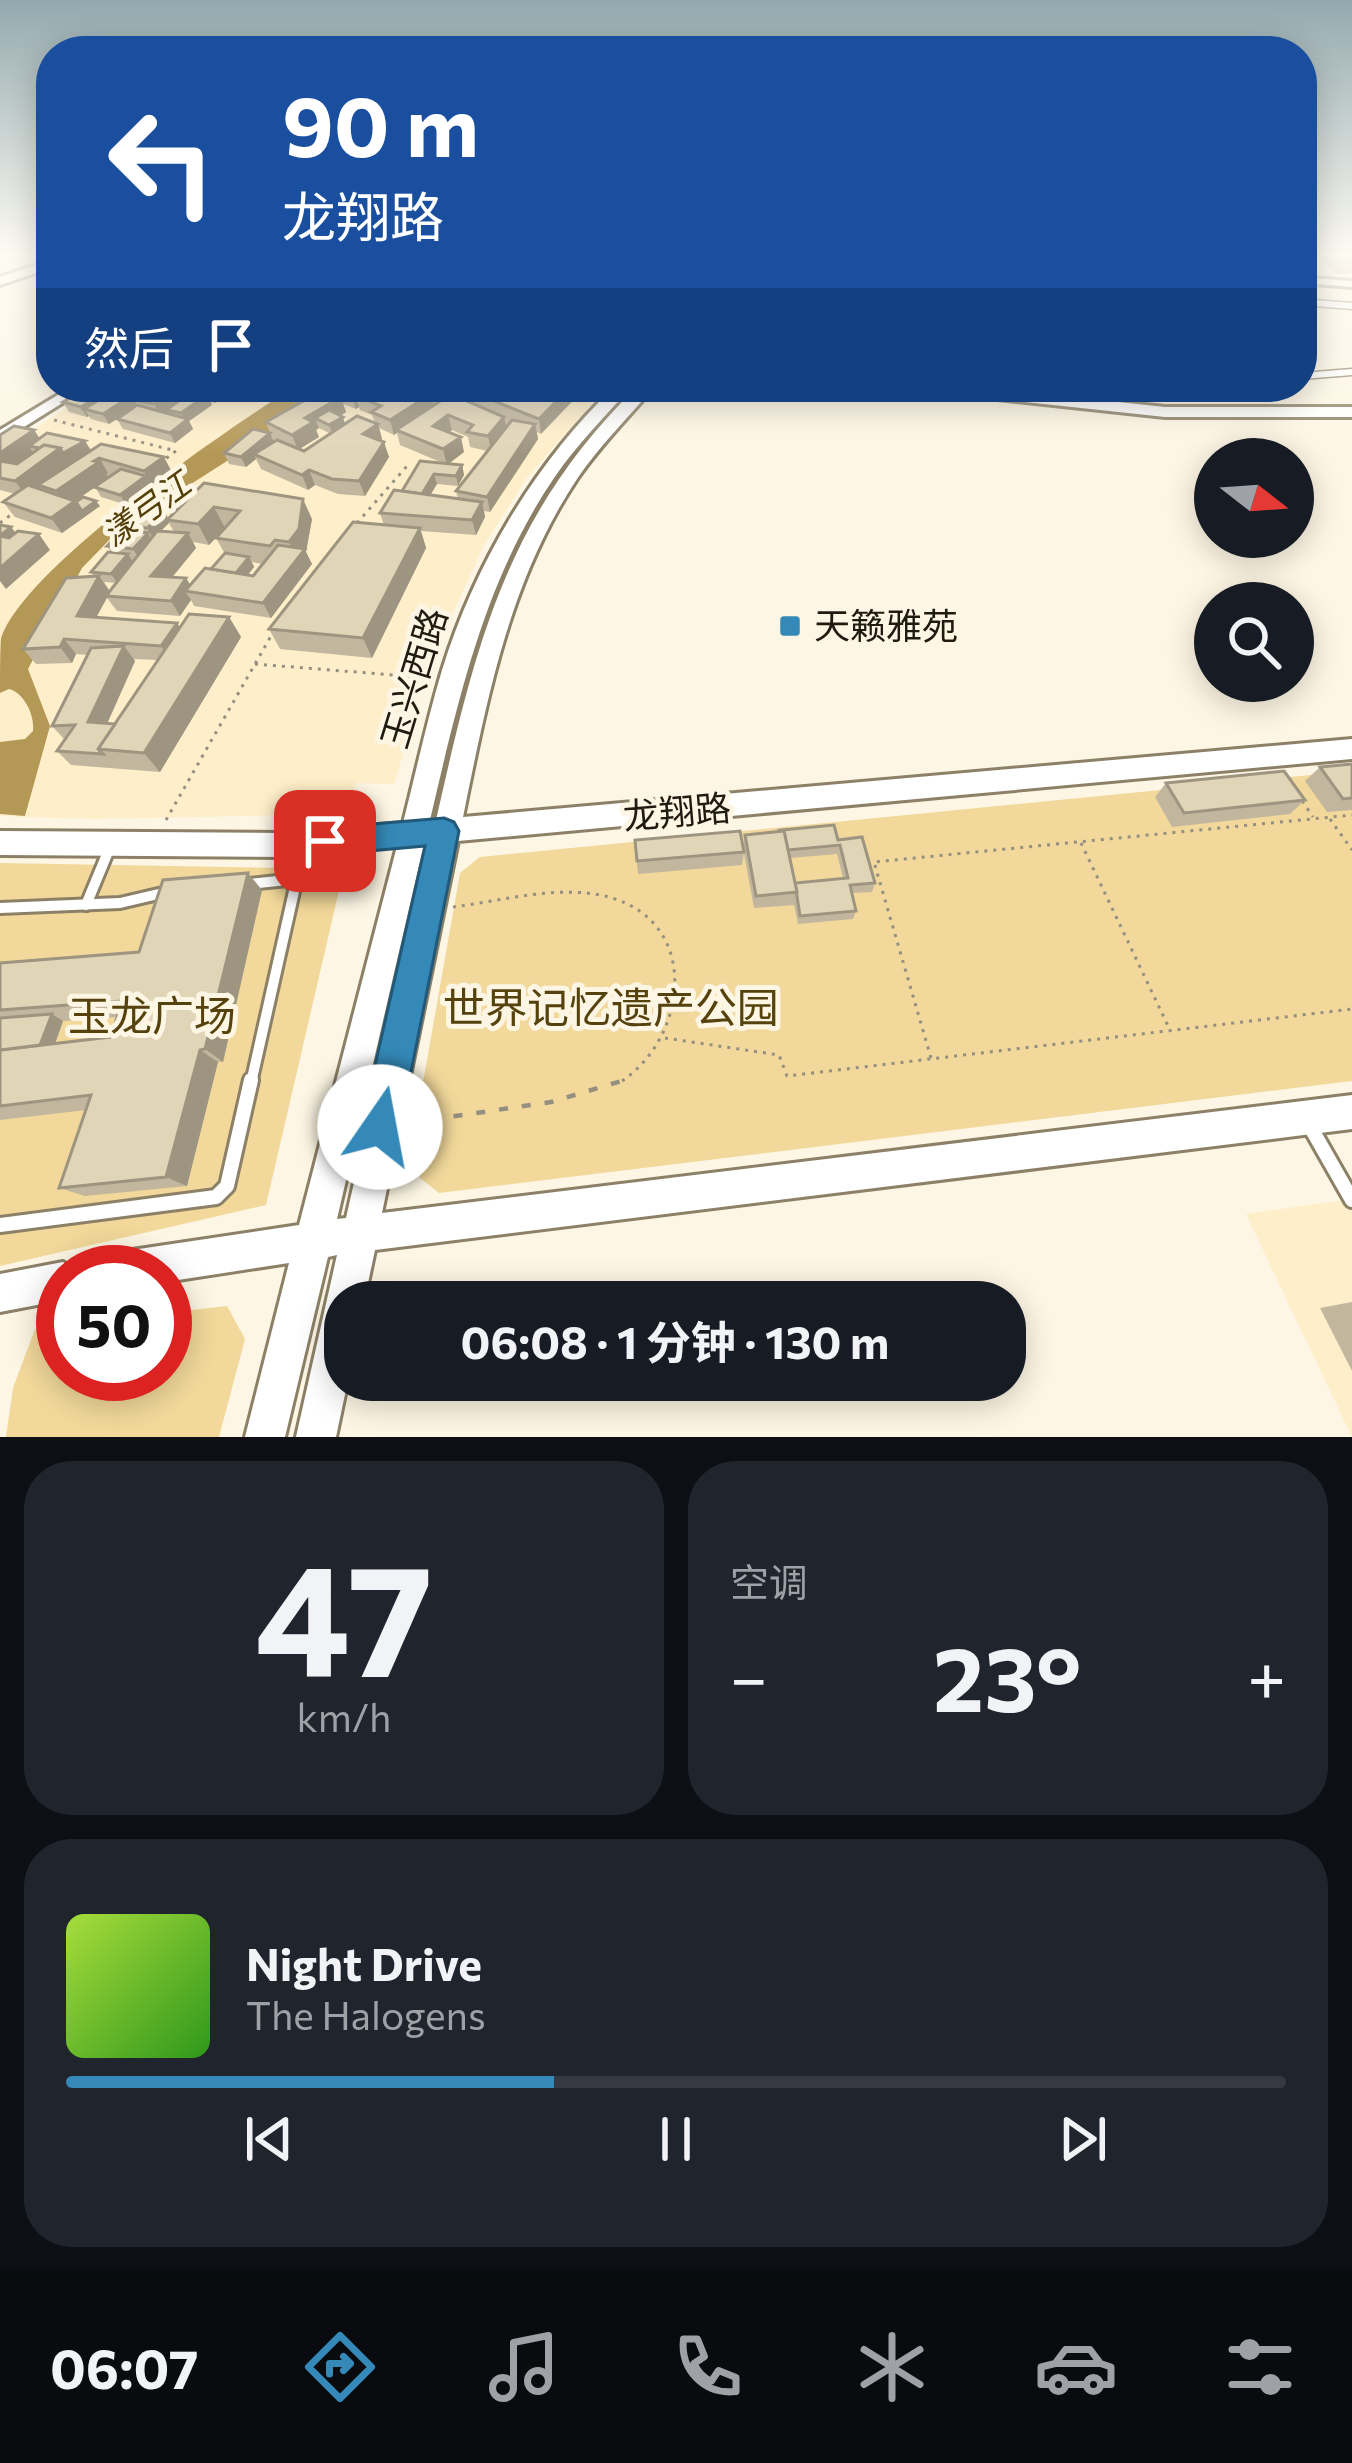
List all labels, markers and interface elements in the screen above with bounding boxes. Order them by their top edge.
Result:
text: 90 m [282,72,479,174]
icon: left [84,84,240,240]
text: 龙翔路 [282,182,444,248]
icon: arrive [198,312,264,378]
text: 然后 [84,319,174,374]
north arrow [1194,438,1314,558]
map controls [1194,438,1314,702]
water label: 漾弓江 [93,460,200,553]
button: search [1194,582,1314,702]
street label: 玉兴西路 [370,602,454,753]
place label: 天籁雅苑 [814,602,958,646]
marker: 天籁雅苑 [777,613,803,639]
street label: 龙翔路 [621,783,733,837]
pin [274,790,376,892]
icon: arrive [292,808,358,874]
park label: 世界记忆遗产公园 [443,980,779,1032]
park label: 玉龙广场 [68,988,236,1040]
position arrow [317,1064,443,1190]
speed limit sign: 50 [36,1245,192,1401]
text: 06:08 · 1 分钟 · 130 m [461,1313,889,1368]
text: 47 [255,1518,433,1709]
text: 空调 [730,1557,808,1605]
text: 23° [933,1620,1082,1731]
text: − [730,1635,768,1716]
text: + [1247,1635,1286,1716]
text: km/h [297,1692,391,1740]
text: Night Drive [246,1935,482,1990]
text: The Halogens [246,1990,486,2038]
icon: previous [236,2106,302,2172]
icon: pause [643,2106,709,2172]
icon: next [1050,2106,1116,2172]
icon: directions [298,2325,382,2409]
icon: music [482,2325,566,2409]
icon: phone [666,2325,750,2409]
icon: climate [850,2325,934,2409]
icon: car [1034,2325,1118,2409]
icon: filters [1218,2325,1302,2409]
text: 06:07 [50,2334,199,2400]

